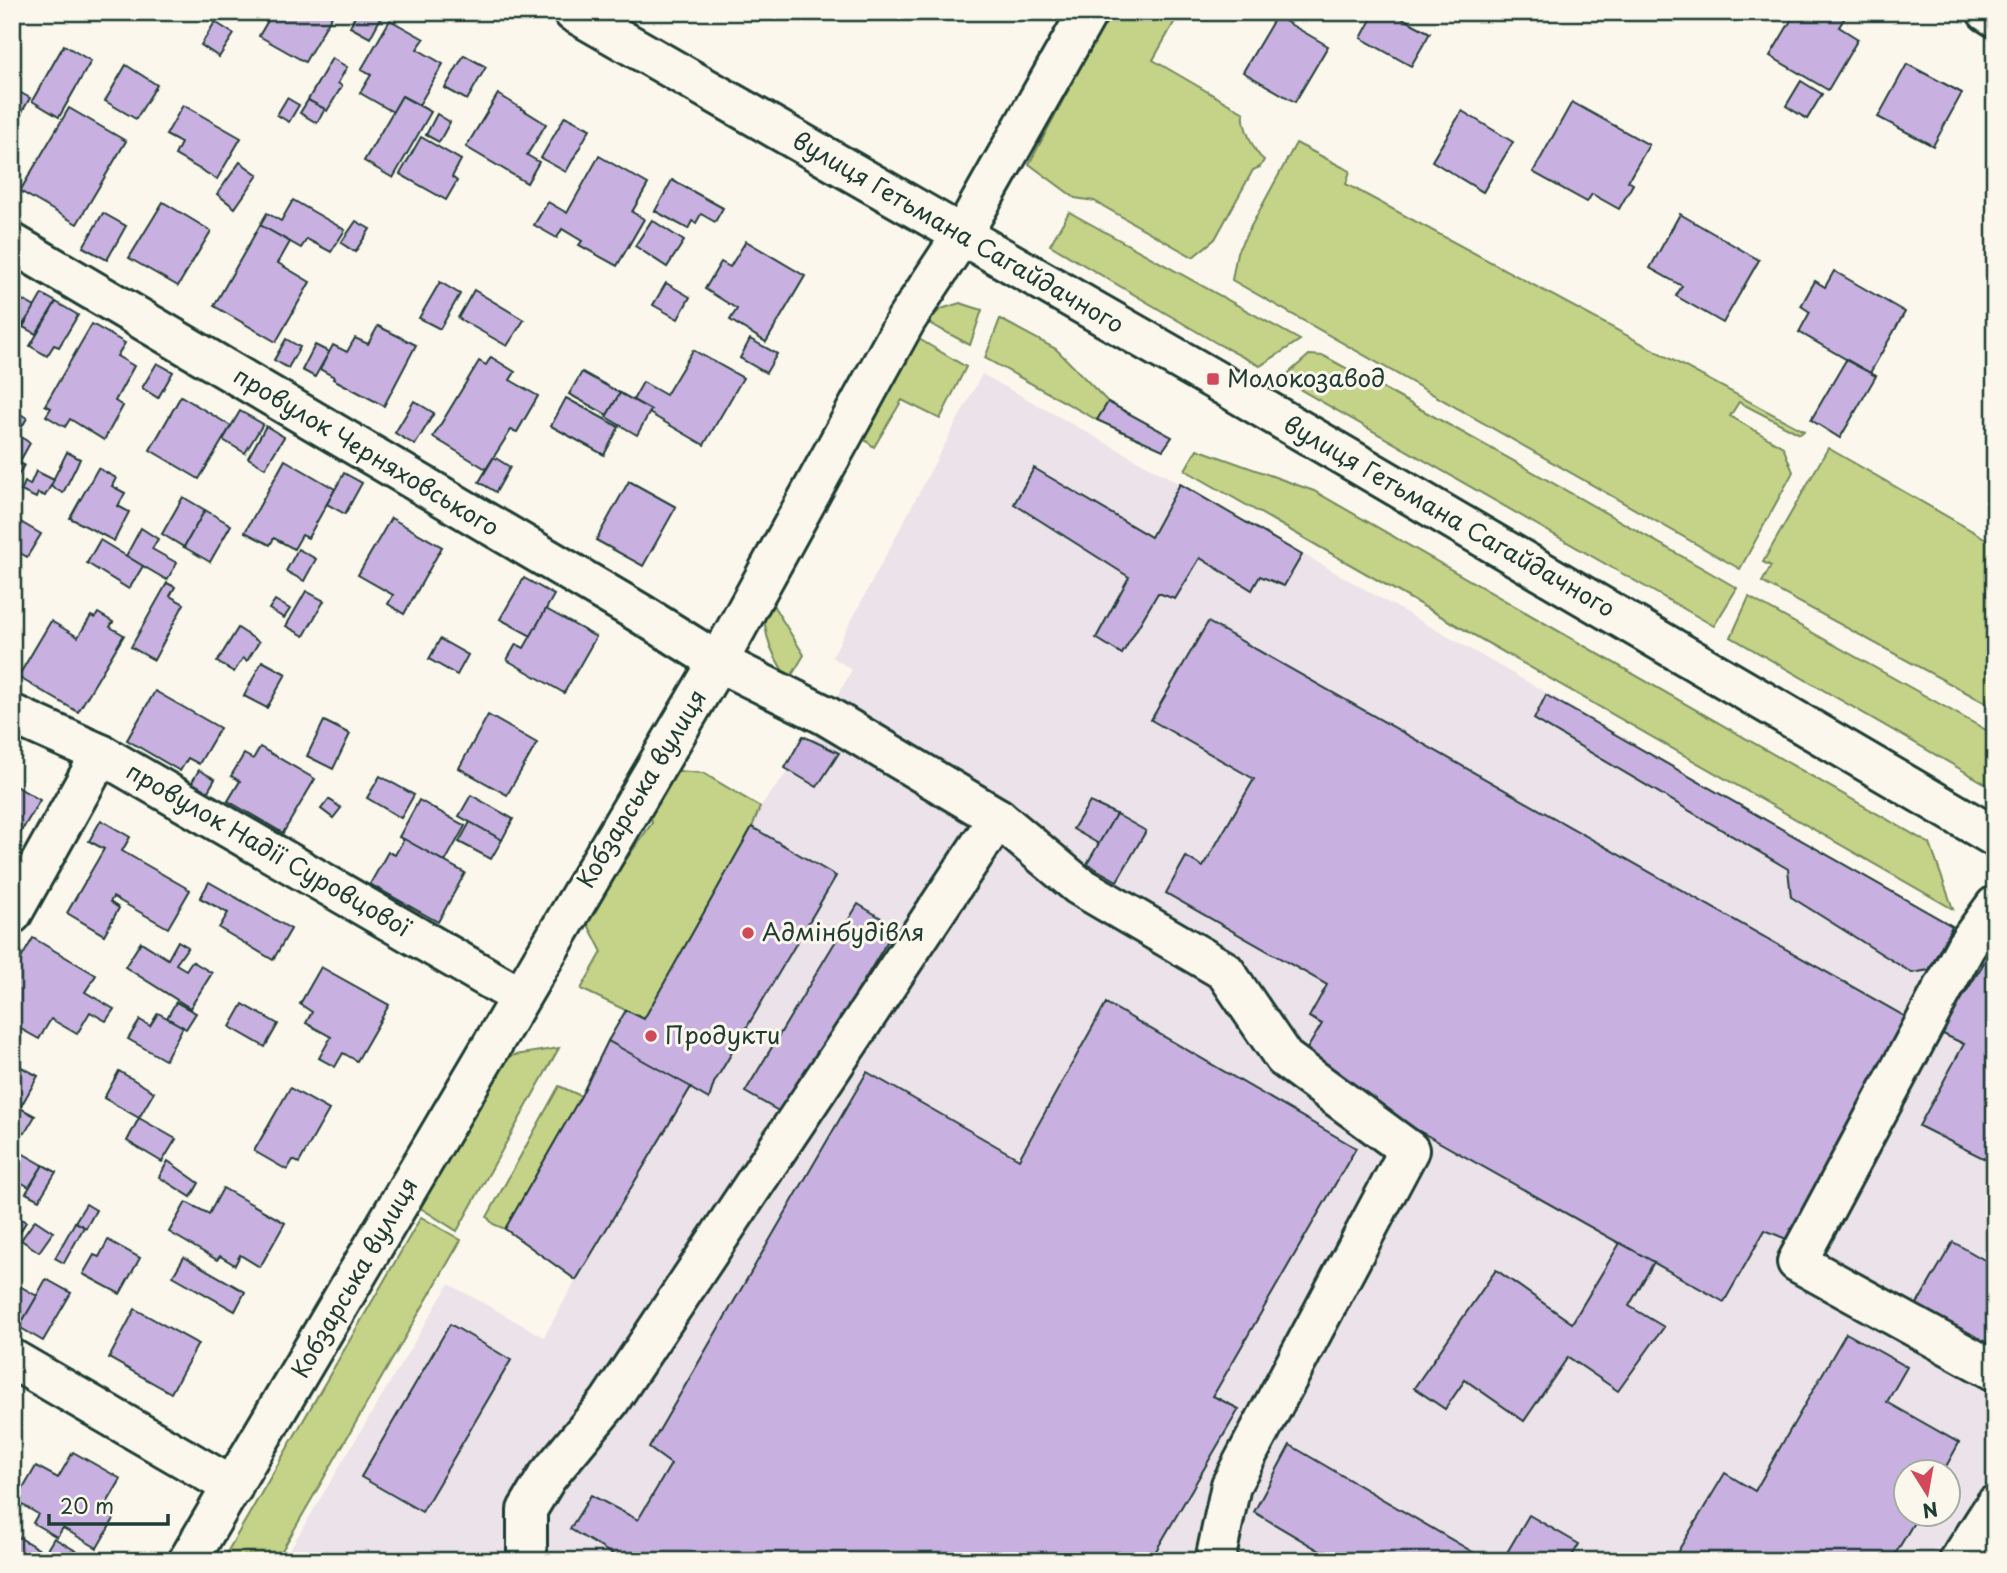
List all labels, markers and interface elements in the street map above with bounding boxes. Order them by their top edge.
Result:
street label: вулиця Гетьмана Сагайдачного [786,121,1132,341]
street label: провулок Черняховського [227,356,507,544]
place label: Молокозавод [1227,359,1385,395]
marker: Молокозавод [1205,371,1221,387]
street label: вулиця Гетьмана Сагайдачного [1277,405,1623,625]
street label: Кобзарська вулиця [567,682,714,894]
street label: провулок Надії Суровцової [120,752,419,945]
place label: Адмінбудівля [762,913,924,949]
marker: Адмінбудівля [740,925,756,941]
place label: Продукти [665,1016,780,1052]
marker: Продукти [643,1028,659,1044]
street label: Кобзарська вулиця [281,1170,425,1384]
north arrow [1892,1458,1962,1528]
scale bar [49,1482,168,1526]
text: 20 m [60,1489,114,1521]
text: N [1920,1495,1940,1526]

